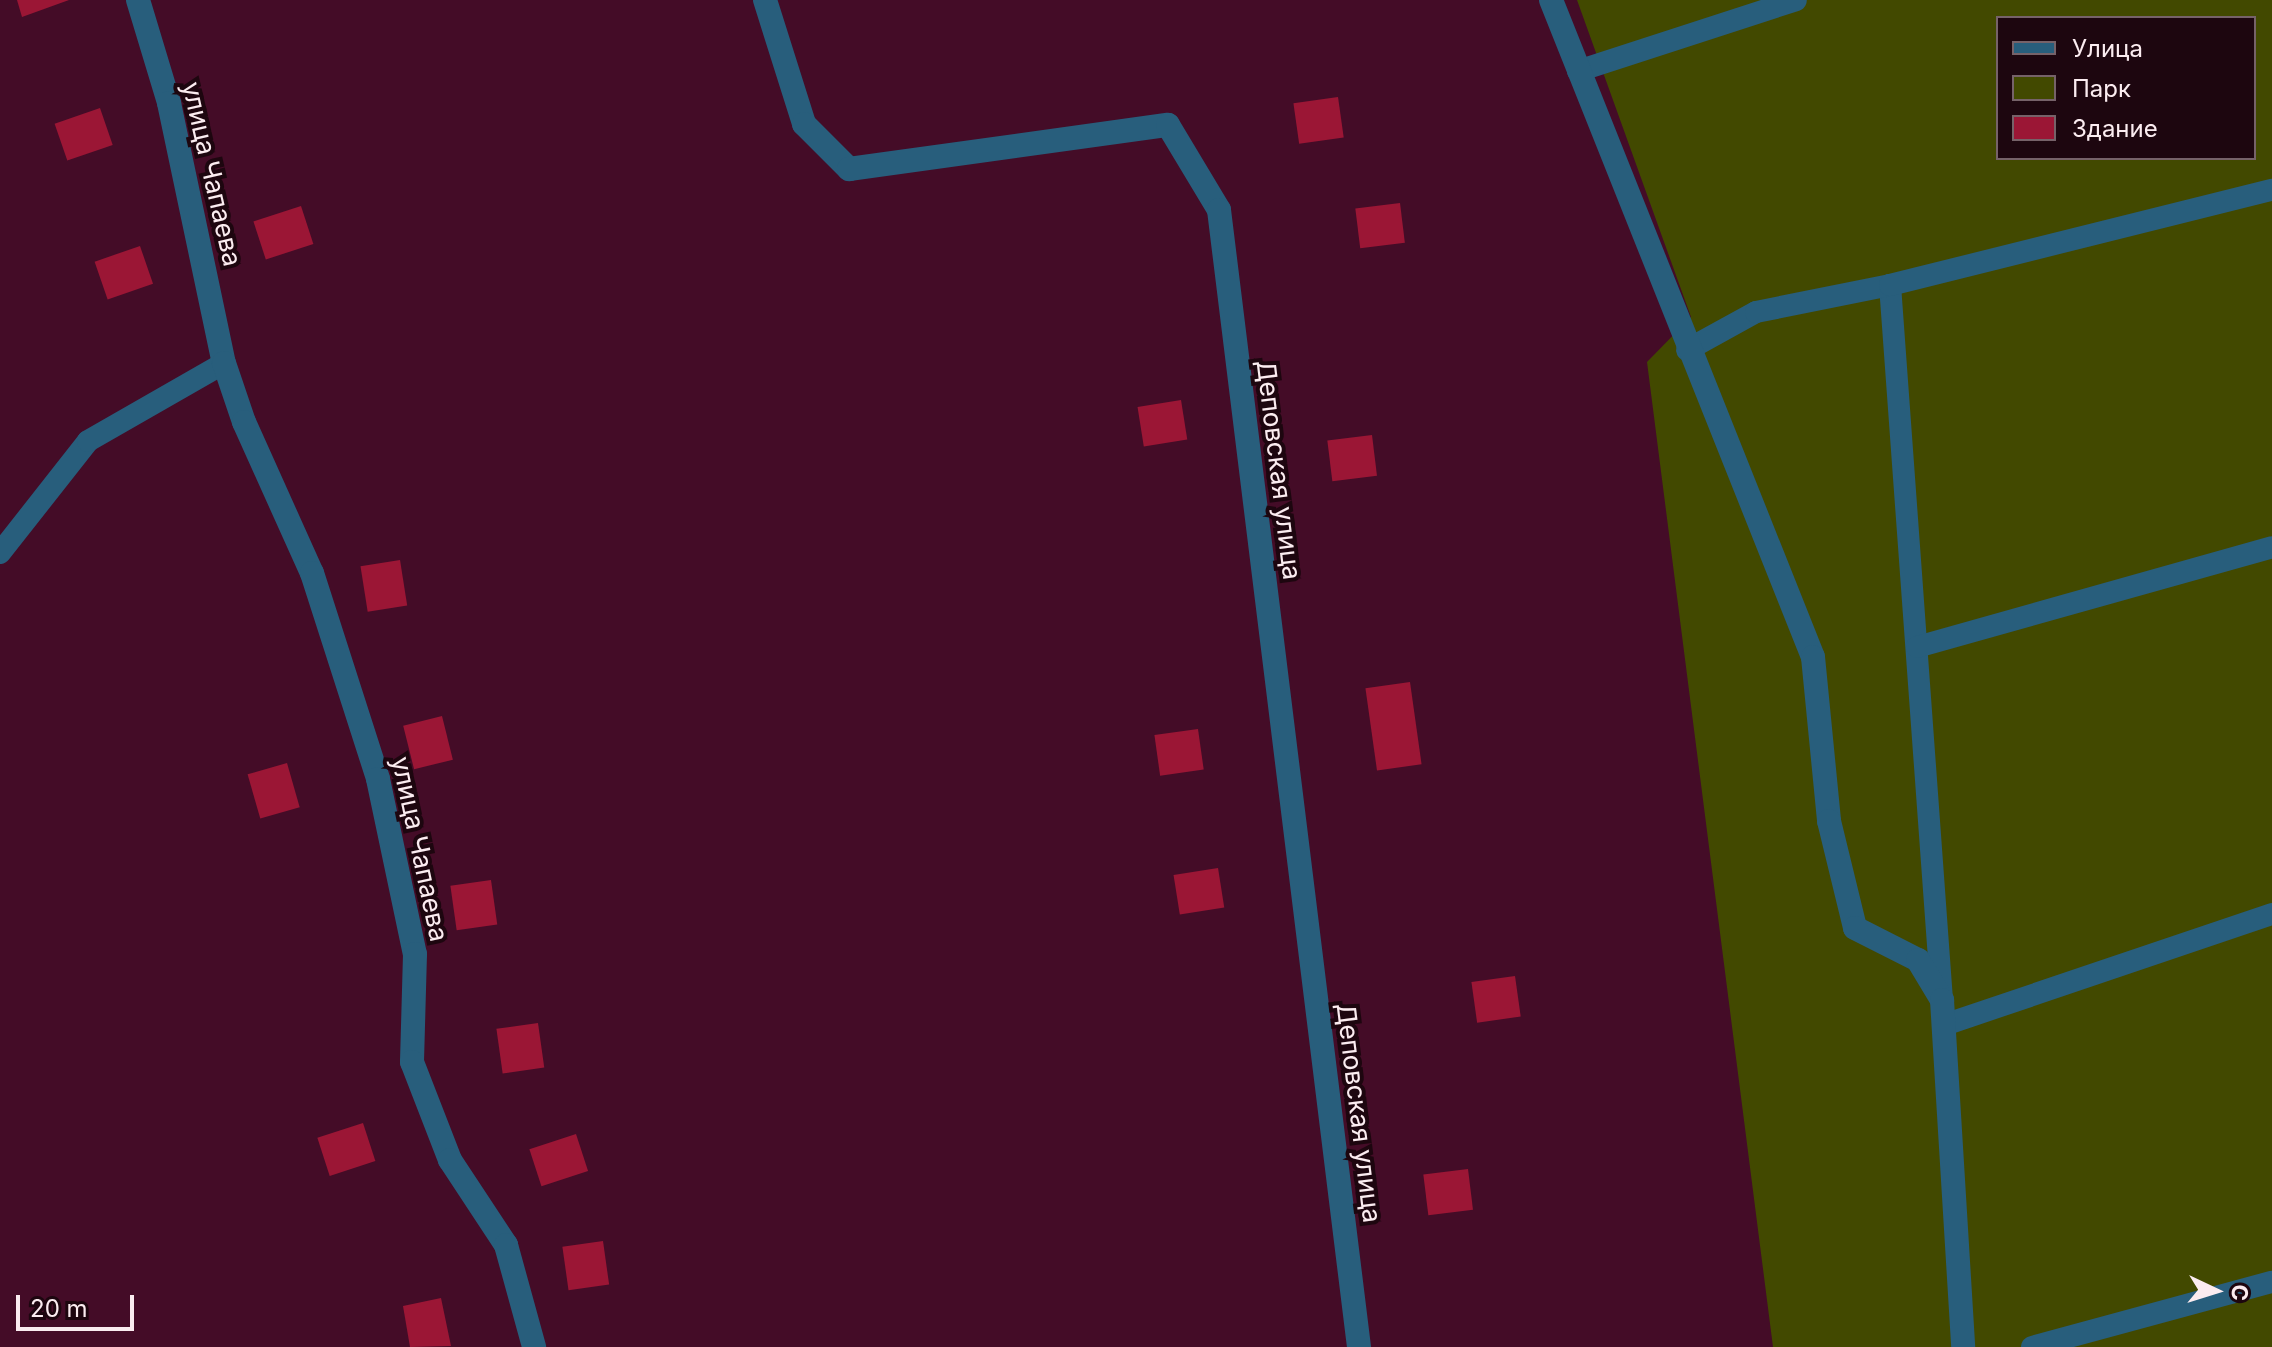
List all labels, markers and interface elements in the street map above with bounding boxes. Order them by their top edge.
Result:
legend [1996,16,2256,160]
text: Улица [2072,34,2143,63]
text: Парк [2072,74,2131,103]
street label: улица Чапаева [176,79,248,269]
text: Здание [2072,114,2158,143]
street label: Деповская улица [1250,358,1308,582]
street label: улица Чапаева [385,754,455,944]
street label: Деповская улица [1330,1001,1388,1225]
north arrow [2176,1251,2256,1331]
scale bar [20,1279,138,1329]
text: С [2226,1284,2253,1302]
text: 20 m [30,1294,88,1323]

